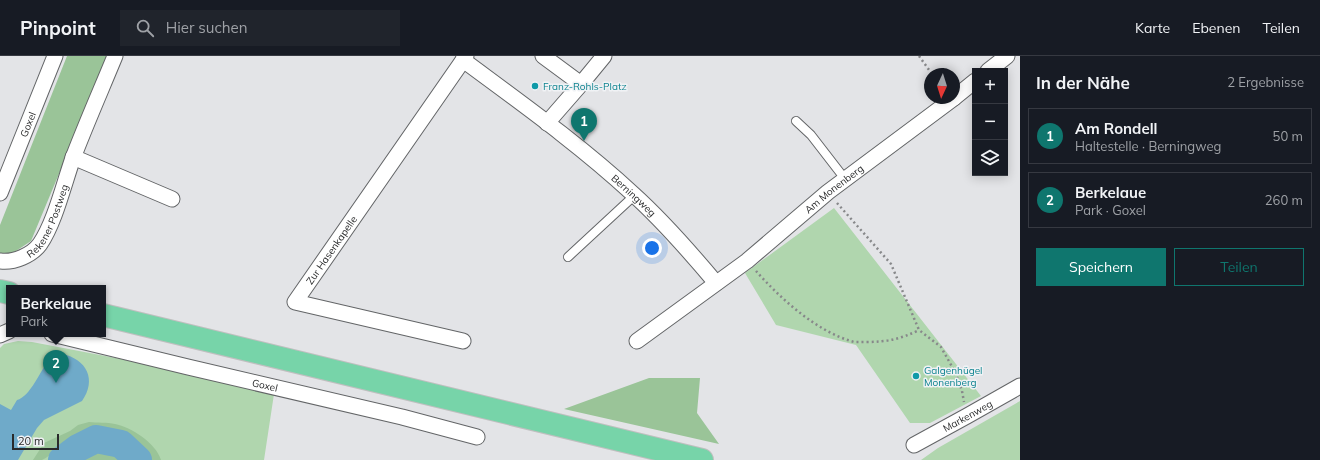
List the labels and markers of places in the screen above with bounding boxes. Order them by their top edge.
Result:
place label: Franz-Rohls-Platz [543,80,627,93]
marker: Franz-Rohls-Platz [530,81,540,91]
pin: 1 [571,108,597,141]
pin: 2 [43,350,69,383]
place label: Galgenhügel Monenberg [924,364,983,389]
marker: Galgenhügel Monenberg [911,371,921,381]

